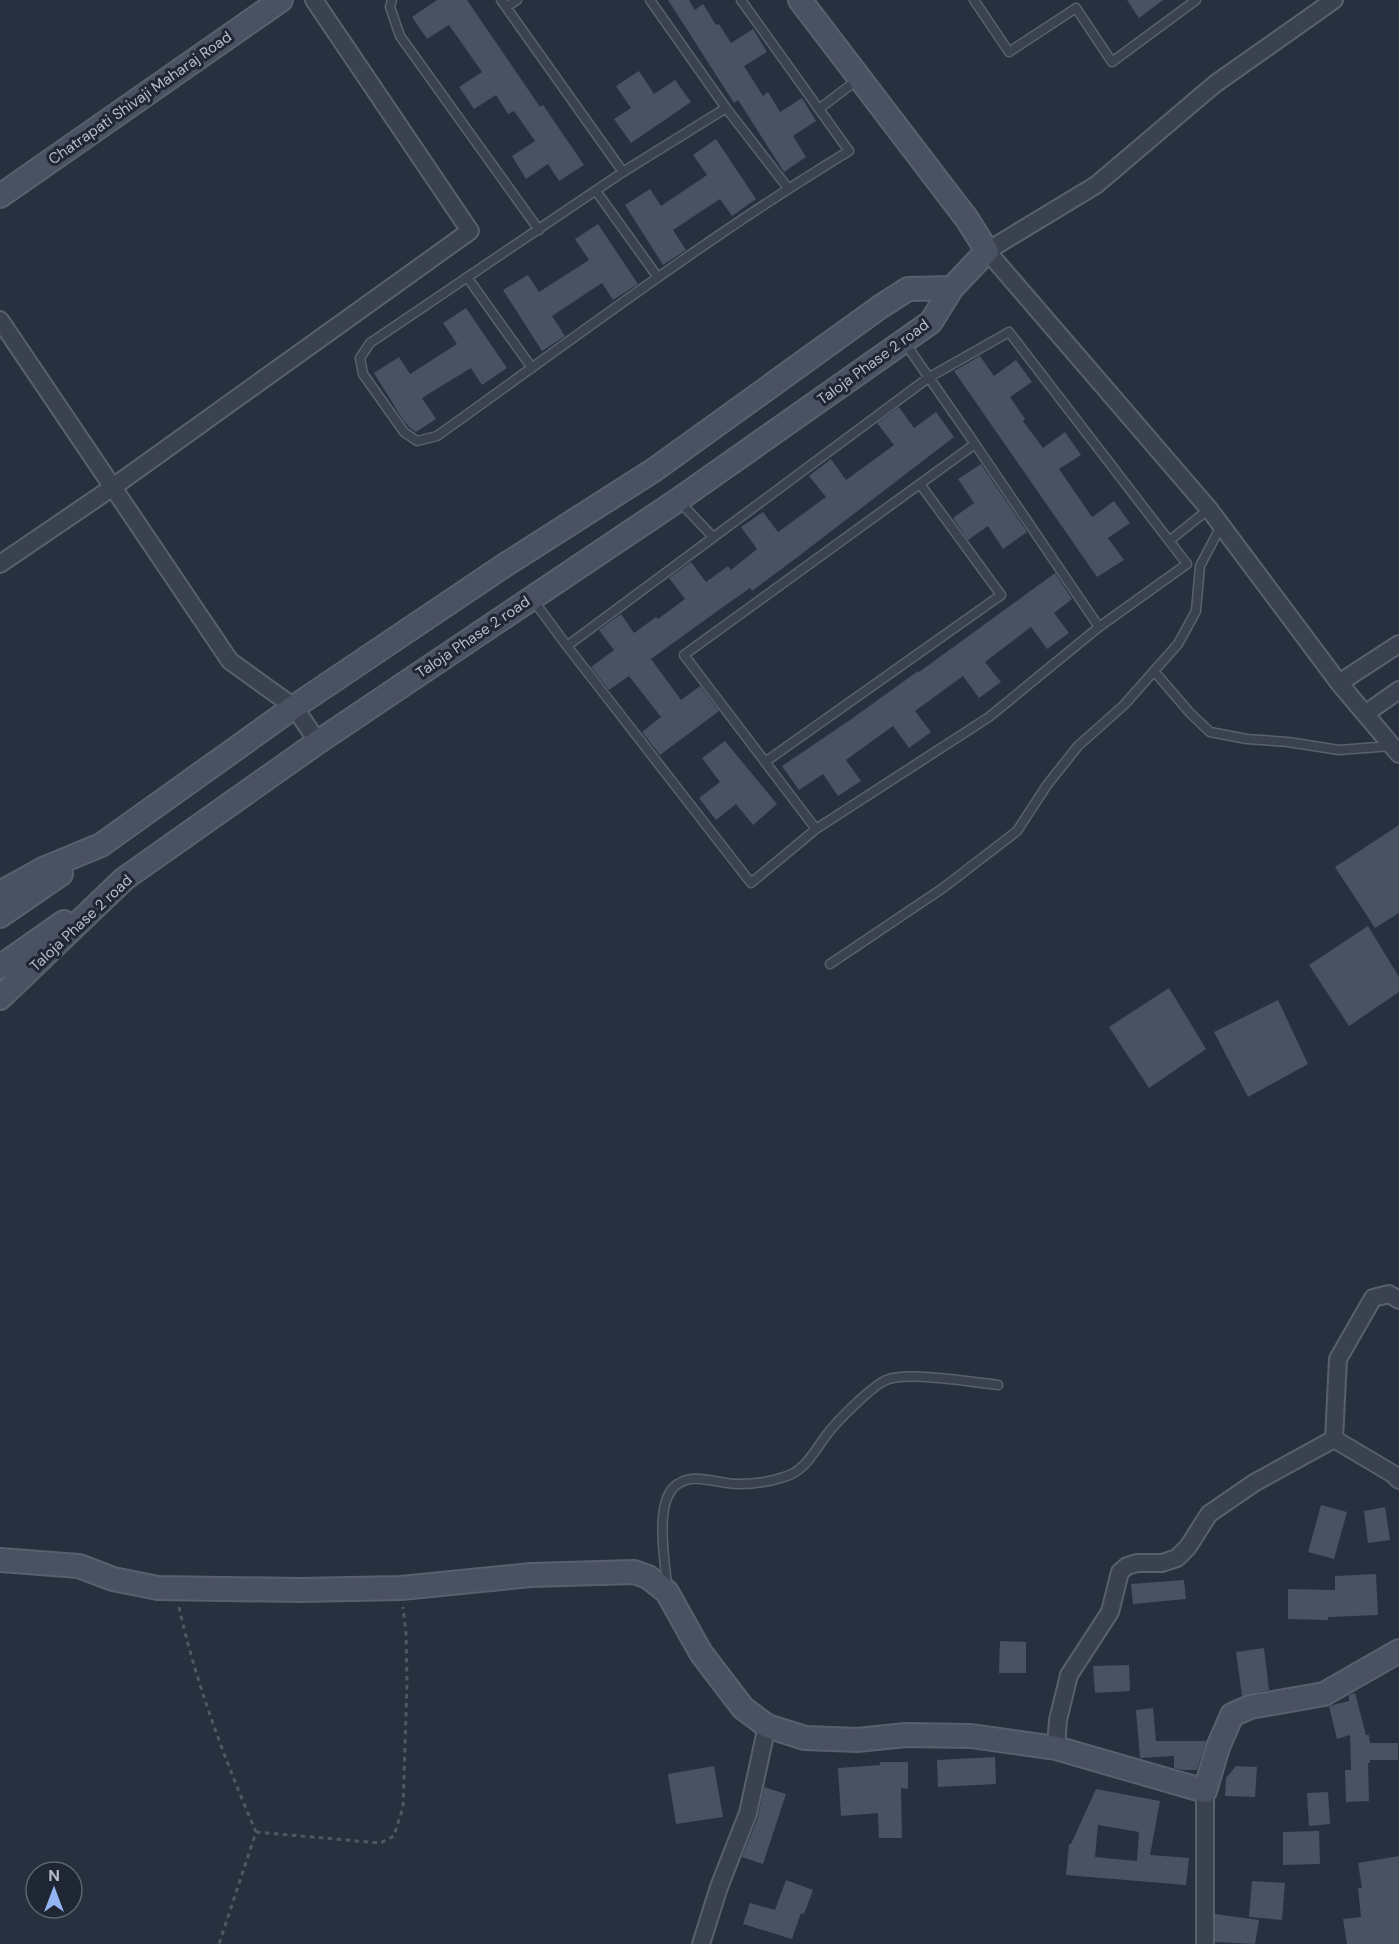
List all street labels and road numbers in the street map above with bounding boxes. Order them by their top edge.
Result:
street label: Chatrapati Shivaji Maharaj Road [44,27,236,169]
street label: Taloja Phase 2 road [813,315,933,409]
street label: Taloja Phase 2 road [412,591,534,683]
street label: Taloja Phase 2 road [25,870,137,976]

